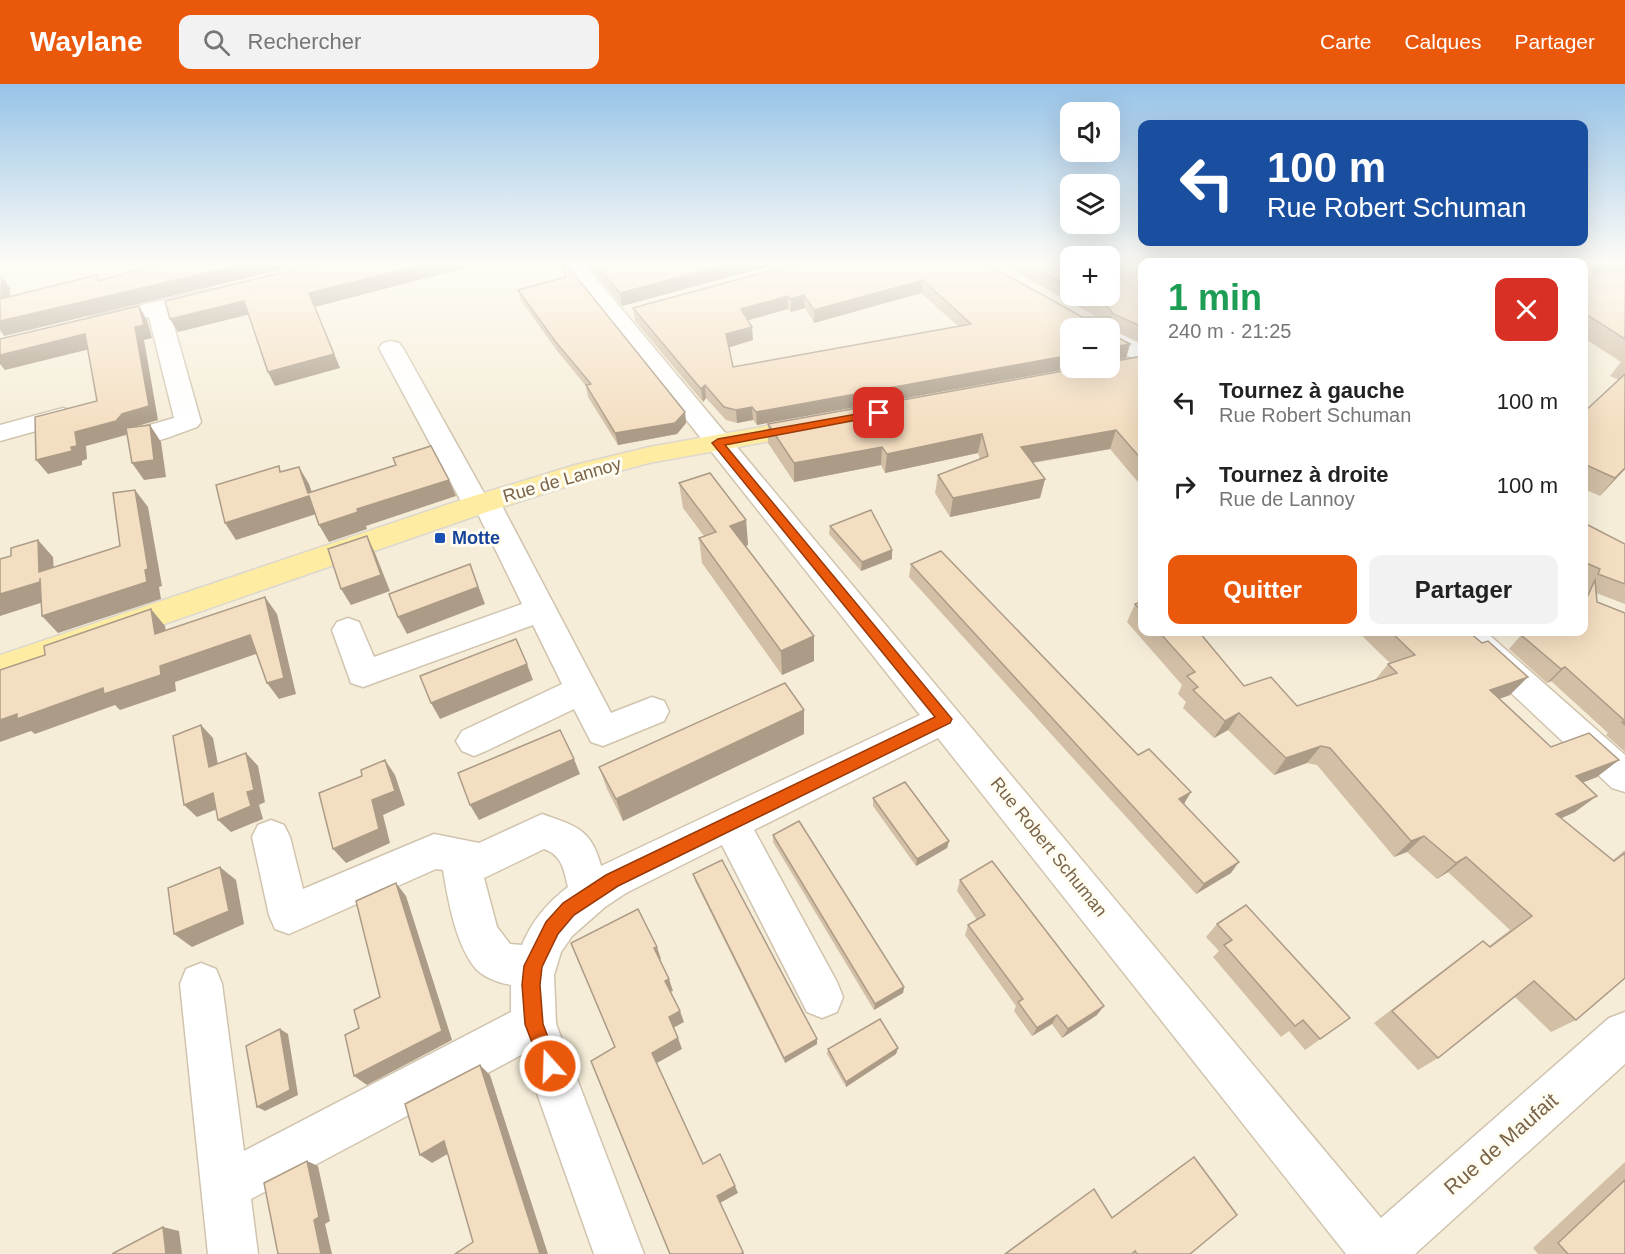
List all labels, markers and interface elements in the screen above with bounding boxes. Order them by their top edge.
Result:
search box [179,15,599,69]
text: Waylane [30,26,143,57]
icon: search [200,26,233,59]
text: Rechercher [248,29,361,54]
text: Carte [1320,30,1371,53]
text: Calques [1404,30,1481,53]
text: Partager [1514,30,1595,53]
map controls [1060,102,1120,378]
button: sound [1060,102,1120,162]
icon: left [1168,144,1246,222]
text: 100 m [1267,144,1386,191]
button: layers [1060,174,1120,234]
text: Rue Robert Schuman [1267,193,1527,223]
button: + [1060,246,1120,306]
text: 1 min [1168,277,1262,318]
button: close [1495,278,1558,341]
button: − [1060,318,1120,378]
text: 240 m · 21:25 [1168,320,1291,342]
text: Tournez à gauche [1219,378,1404,403]
icon: left [1168,386,1201,419]
pin [853,387,904,438]
text: 100 m [1497,389,1558,414]
icon: arrive [862,396,895,429]
text: Rue Robert Schuman [1219,404,1411,426]
street label: Rue de Lannoy [501,454,623,506]
text: Tournez à droite [1219,462,1389,487]
icon: right [1168,470,1201,503]
text: 100 m [1497,473,1558,498]
text: Rue de Lannoy [1219,488,1355,510]
place label: Motte [452,528,500,548]
marker: Motte [433,531,447,545]
button: Quitter [1168,555,1357,624]
button: Partager [1369,555,1558,624]
street label: Rue Robert Schuman [987,773,1111,921]
position arrow [518,1034,582,1098]
street label: Rue de Maufait [1439,1088,1562,1199]

